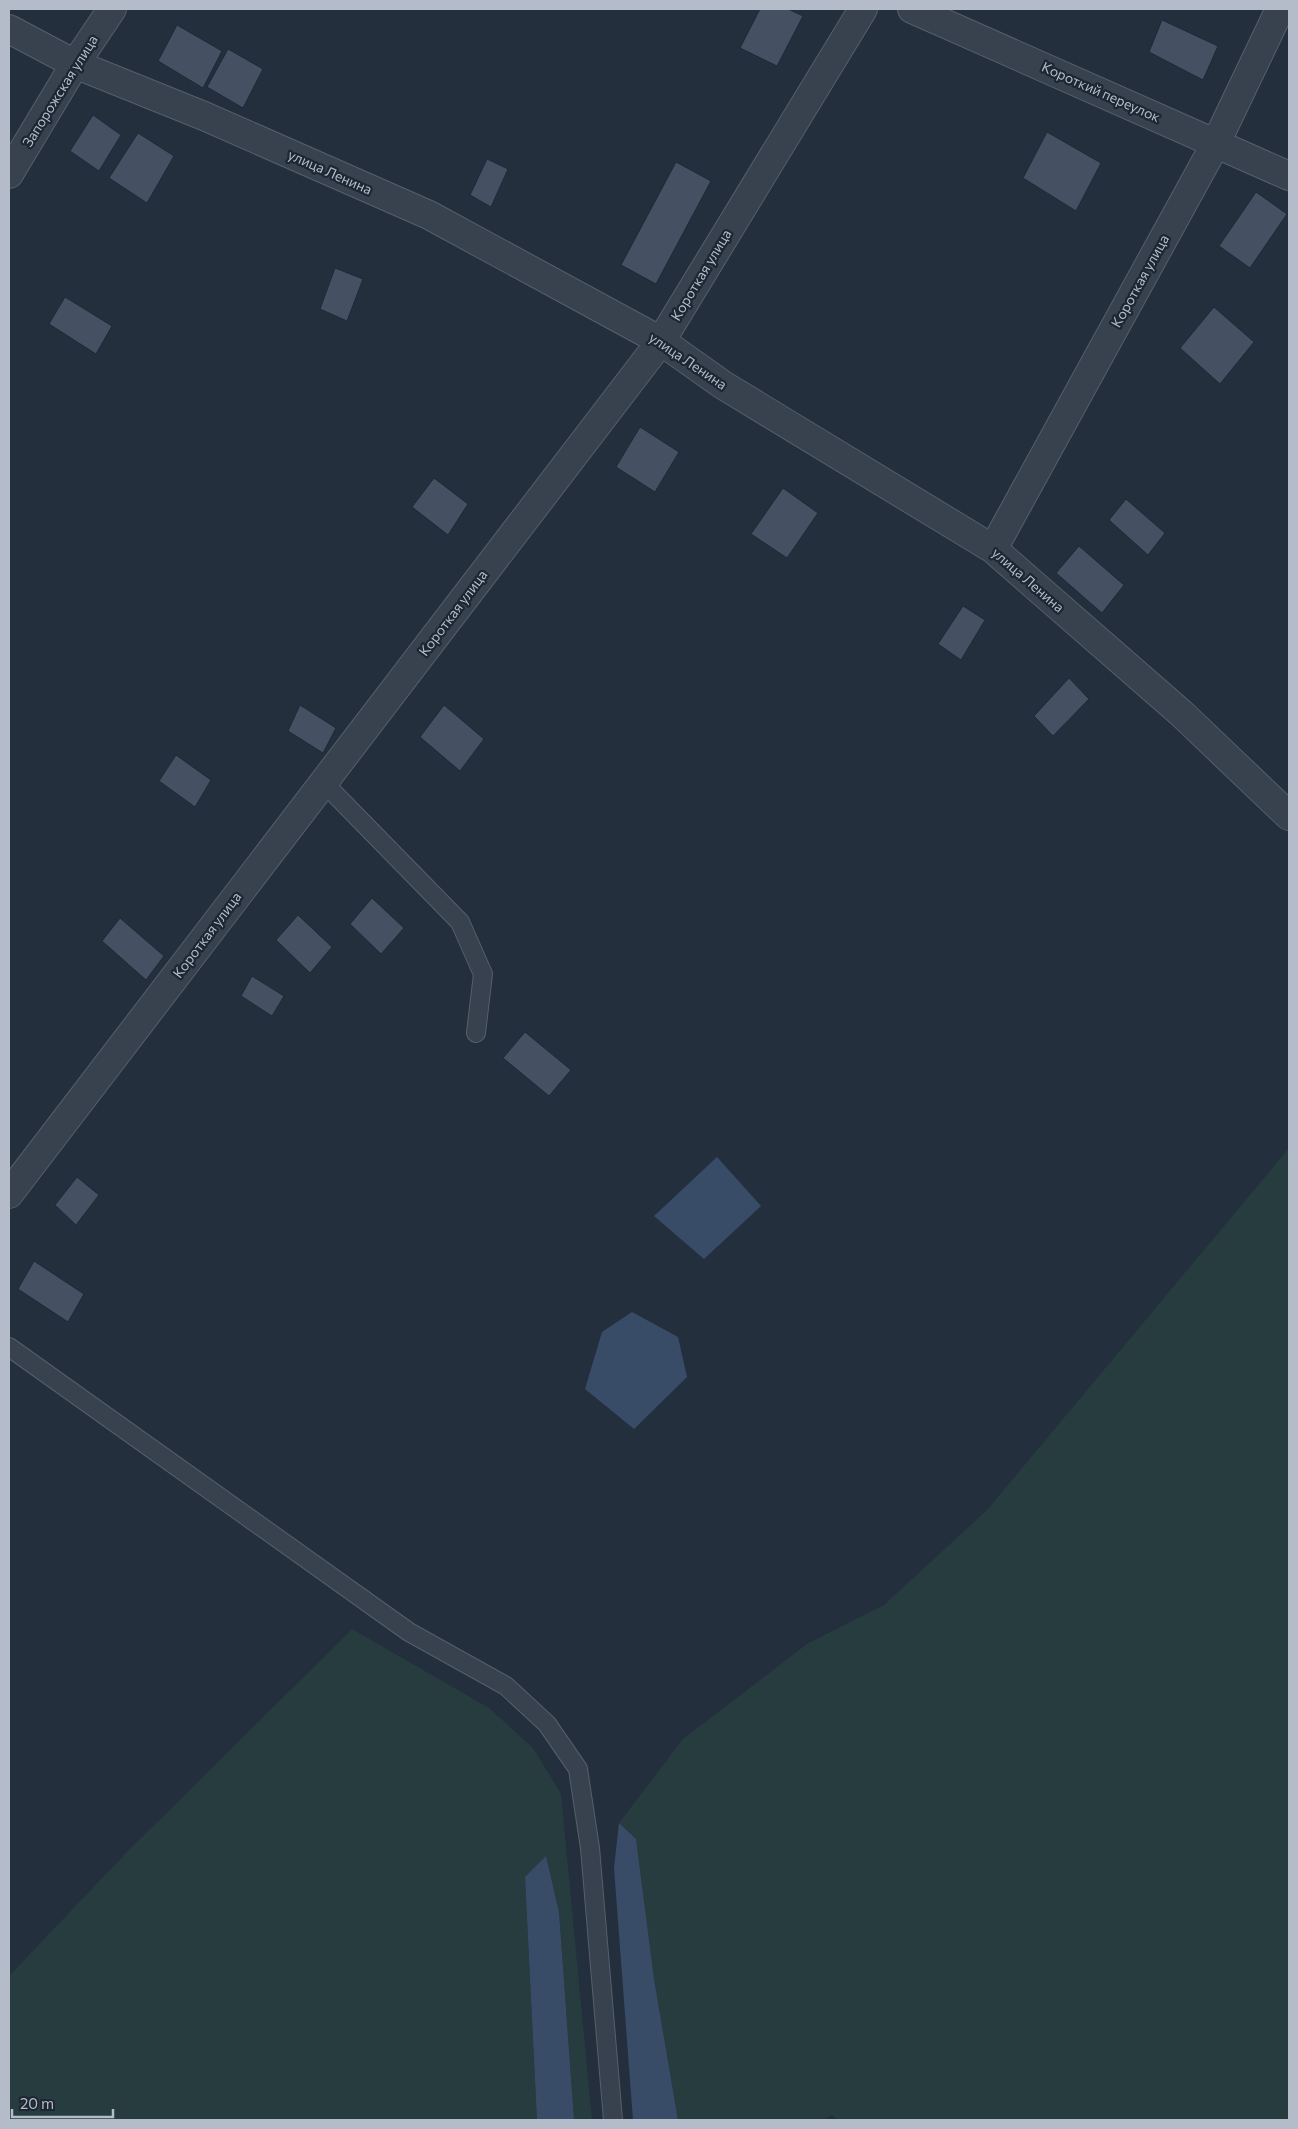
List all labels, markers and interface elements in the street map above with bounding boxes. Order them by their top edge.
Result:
street label: Запорожская улица [18,32,101,150]
street label: Короткий переулок [1039,58,1164,126]
street label: улица Ленина [286,145,375,198]
street label: Короткая улица [667,226,734,323]
street label: Короткая улица [1107,231,1172,330]
street label: улица Ленина [646,328,730,393]
street label: улица Ленина [989,544,1068,616]
street label: Короткая улица [415,566,491,659]
street label: Короткая улица [169,888,245,981]
scale bar [12,2086,114,2118]
text: 20 m [20,2094,54,2112]

